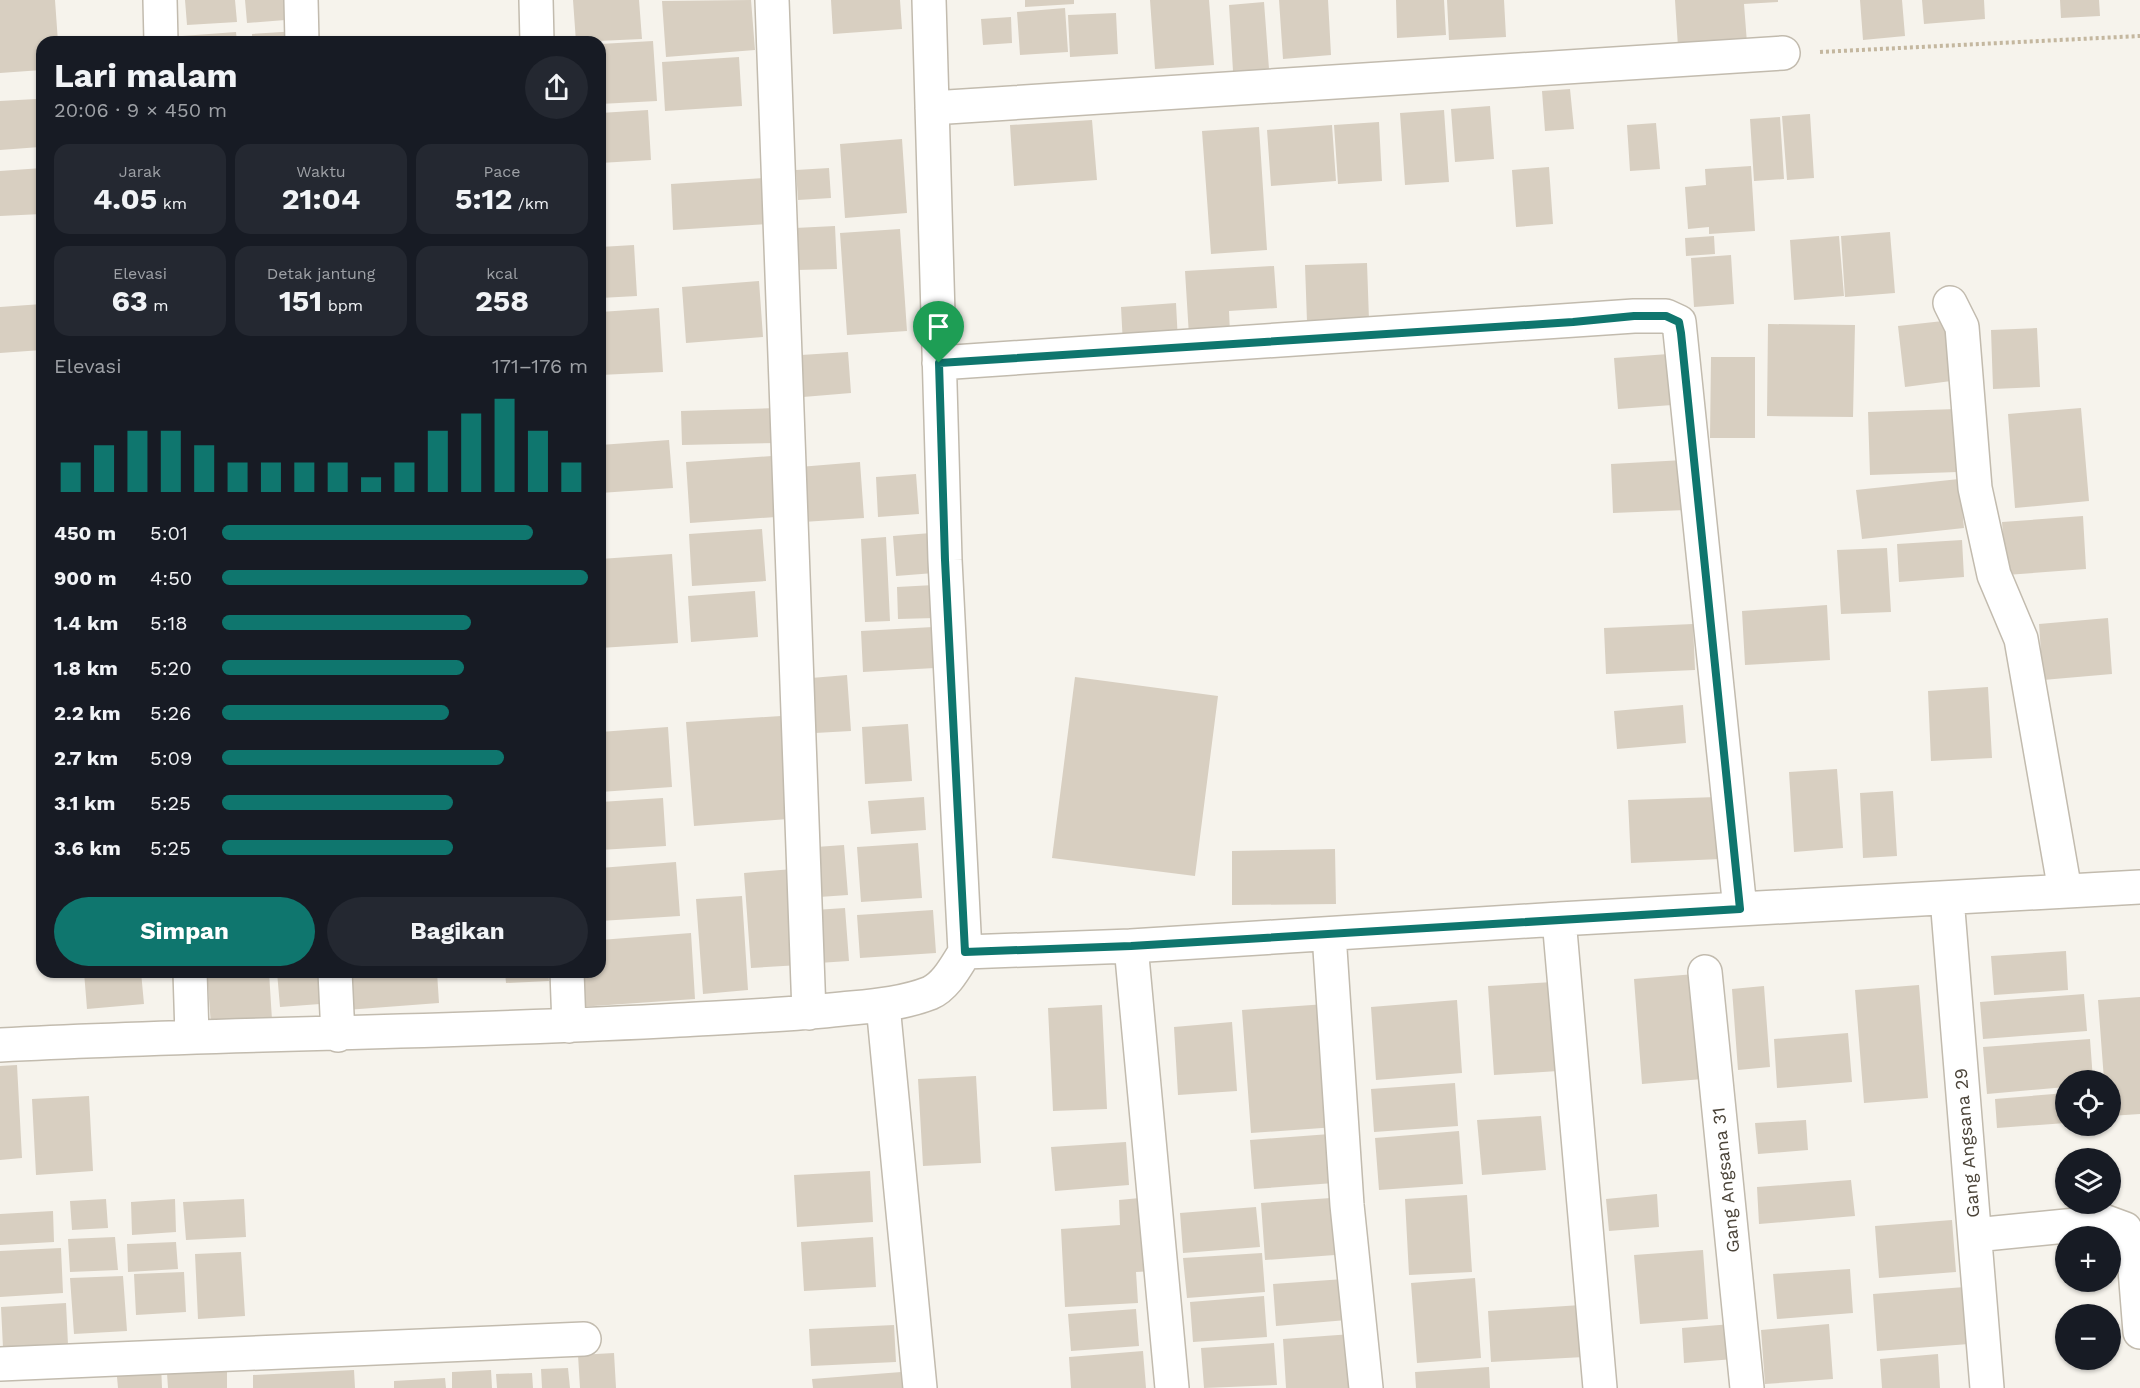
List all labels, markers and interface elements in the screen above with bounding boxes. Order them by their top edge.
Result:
text: Lari malam [54,56,238,95]
button: share [525,56,588,119]
text: 20:06 · 9 × 450 m [54,98,227,122]
text: Jarak [119,162,161,181]
text: Waktu [296,162,346,181]
text: Pace [483,162,521,181]
text: 4.05 [93,181,157,216]
text: 21:04 [282,181,360,216]
text: 5:12 [455,181,512,216]
text: km [157,194,187,213]
text: /km [512,194,549,213]
text: Elevasi [113,264,167,283]
text: Detak jantung [267,264,375,283]
text: kcal [486,264,518,283]
text: 63 [112,283,148,318]
text: 151 [279,283,322,318]
text: 258 [475,283,529,318]
text: m [148,296,169,315]
text: bpm [322,296,363,315]
pin [913,301,964,363]
icon: arrive [922,310,955,343]
text: Elevasi [54,354,121,378]
text: 171–176 m [492,354,588,378]
text: 450 m [54,521,116,545]
text: 5:01 [150,521,188,545]
text: 900 m [54,566,117,590]
text: 4:50 [150,566,192,590]
text: 1.4 km [54,611,118,635]
text: 5:18 [150,611,188,635]
text: 1.8 km [54,656,118,680]
text: 5:20 [150,656,192,680]
text: 2.2 km [54,701,121,725]
text: 5:26 [150,701,191,725]
text: 2.7 km [54,746,118,770]
text: 5:09 [150,746,192,770]
text: 3.1 km [54,791,115,815]
text: 5:25 [150,791,191,815]
text: 3.6 km [54,836,121,860]
text: 5:25 [150,836,191,860]
button: Simpan [54,897,315,966]
button: Bagikan [327,897,588,966]
street label: Gang Angsana 29 [1949,1067,1984,1219]
map controls [2055,1070,2121,1370]
button: locate [2055,1070,2121,1136]
street label: Gang Angsana 31 [1707,1106,1744,1254]
button: layers [2055,1148,2121,1214]
button: + [2055,1226,2121,1292]
button: − [2055,1304,2121,1370]

